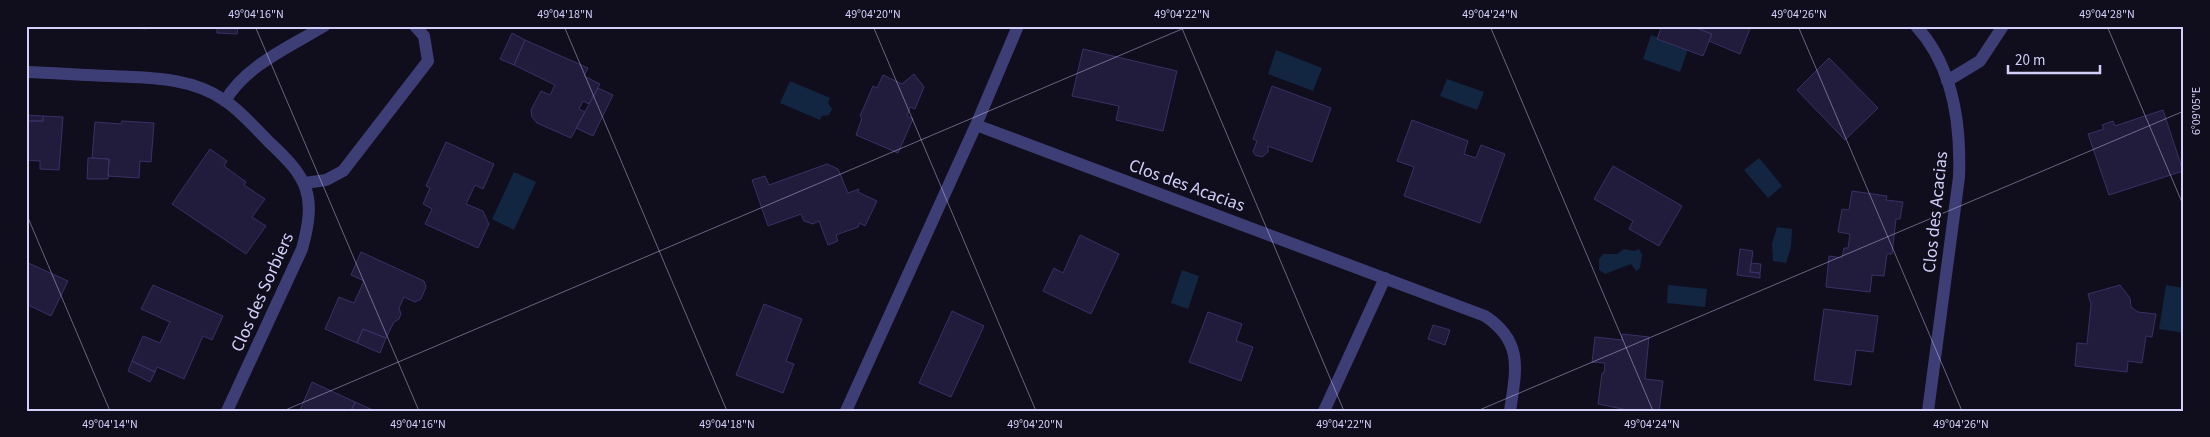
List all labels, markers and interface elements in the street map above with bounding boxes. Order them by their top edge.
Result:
text: 49°04'16"N [228,6,284,23]
text: 49°04'18"N [537,6,593,23]
text: 49°04'20"N [845,6,901,23]
text: 49°04'22"N [1154,6,1210,23]
text: 49°04'24"N [1462,6,1518,23]
text: 49°04'26"N [1771,6,1827,23]
text: 49°04'28"N [2079,6,2135,23]
scale bar [2008,42,2100,74]
text: 20 m [2015,50,2045,71]
text: 6°09'05"E [2188,87,2205,135]
street label: Clos des Acacias [1917,150,1954,274]
street label: Clos des Acacias [1125,153,1248,218]
street label: Clos des Sorbiers [225,228,300,356]
text: 49°04'14"N [82,416,138,433]
text: 49°04'16"N [390,416,446,433]
text: 49°04'18"N [699,416,755,433]
text: 49°04'20"N [1007,416,1063,433]
text: 49°04'22"N [1316,416,1372,433]
text: 49°04'24"N [1624,416,1680,433]
text: 49°04'26"N [1933,416,1989,433]

